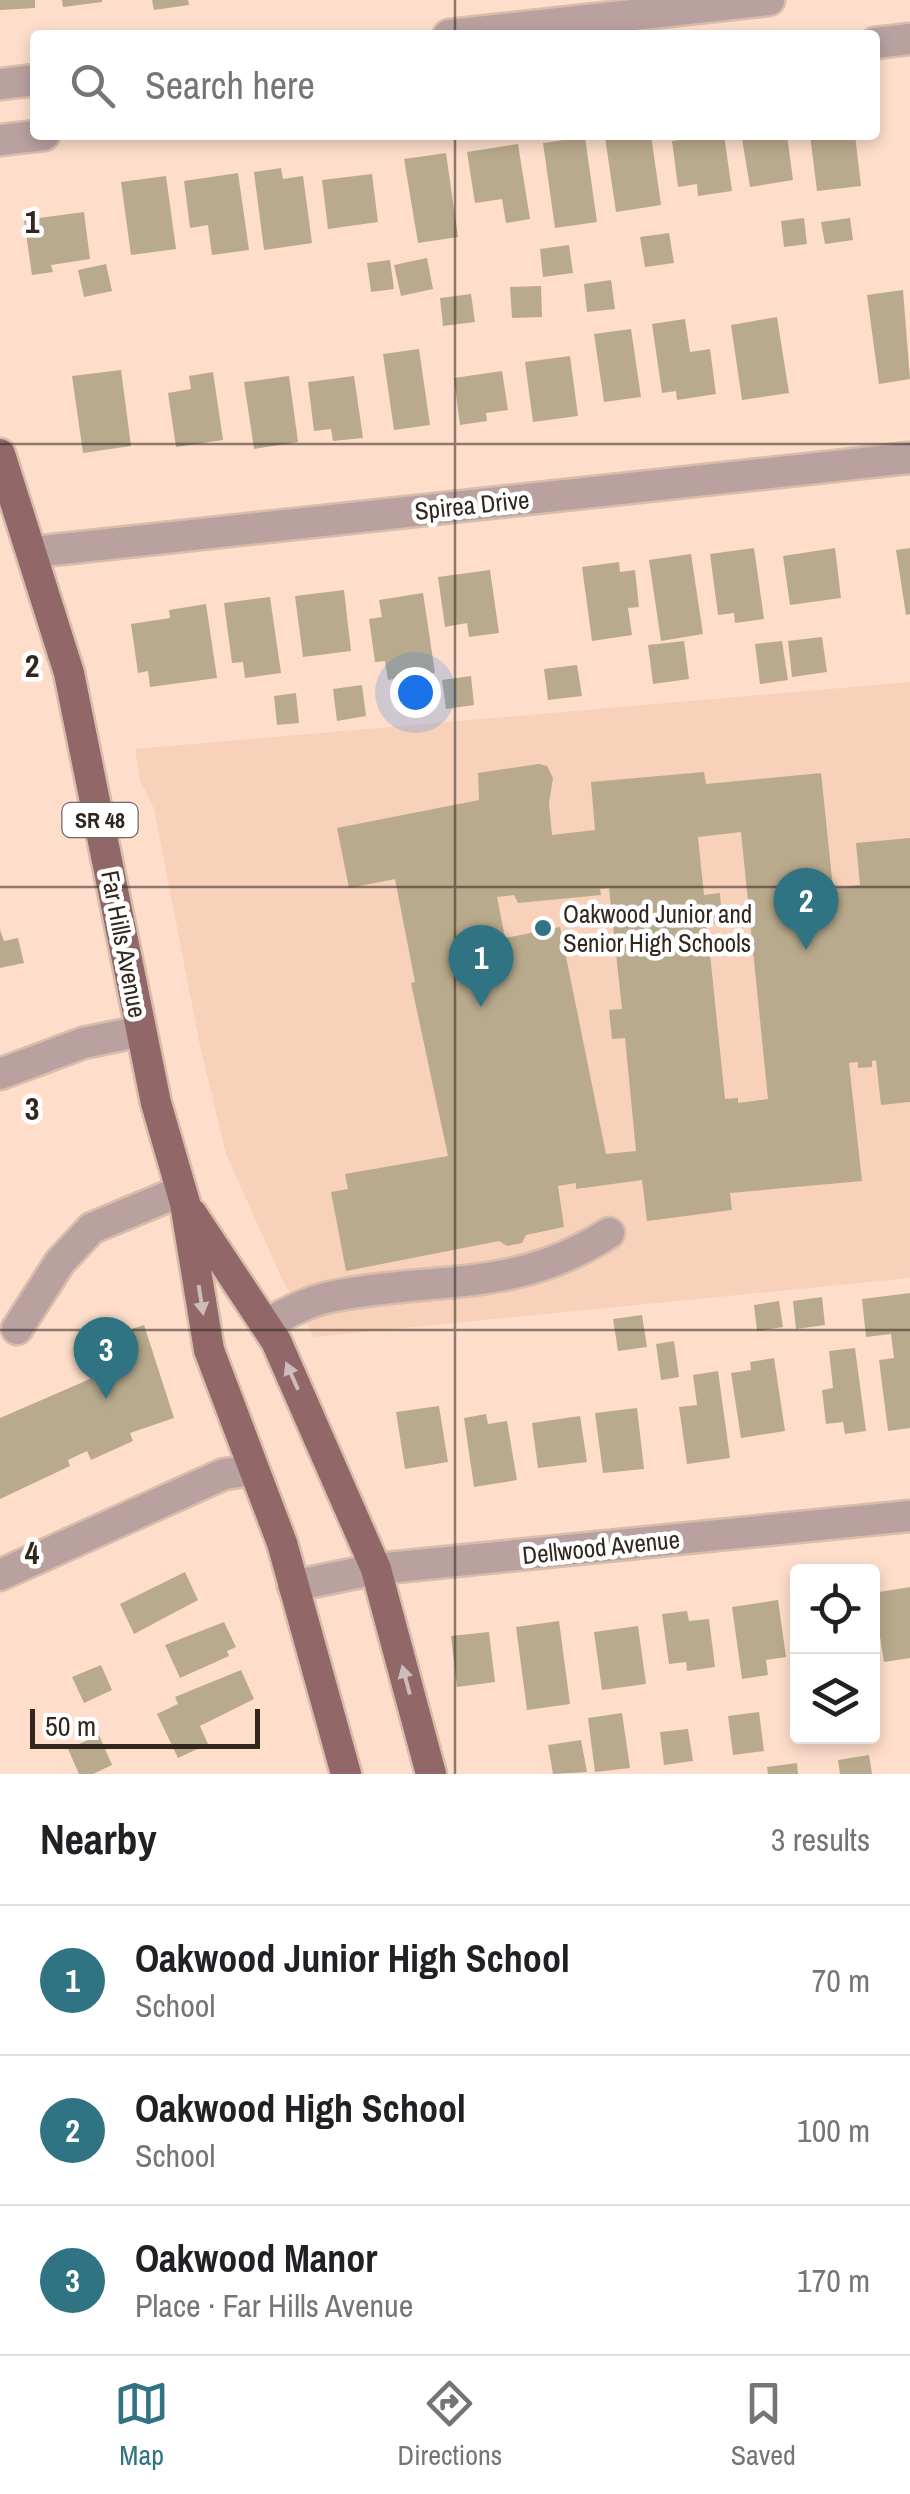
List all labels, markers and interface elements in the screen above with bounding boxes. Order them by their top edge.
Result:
search box [30,30,880,140]
icon: search [65,58,120,113]
text: Search here [145,60,315,111]
text: 1 [25,200,40,243]
street label: Spirea Drive [413,482,531,528]
text: 2 [25,644,39,687]
your location [390,667,441,718]
road number: SR 48 [62,803,138,837]
street label: Far Hills Avenue [93,868,155,1020]
pin: 2 [774,868,838,950]
place label: Oakwood Junior and Senior High Schools [563,897,752,960]
marker: Oakwood Junior and Senior High Schools [532,917,554,939]
pin: 1 [448,924,514,1007]
text: 3 [25,1087,39,1130]
one-way arrow [193,1284,209,1316]
pin: 3 [74,1316,138,1399]
one-way arrow [284,1361,300,1391]
street label: Dellwood Avenue [521,1522,681,1572]
text: 4 [25,1531,40,1574]
map controls [790,1564,880,1744]
button: locate [790,1564,880,1654]
button: layers [790,1654,880,1744]
one-way arrow [397,1664,413,1695]
scale bar [30,1704,260,1748]
text: 50 m [45,1707,96,1745]
text: Nearby [40,1811,157,1867]
text: 3 results [771,1818,870,1861]
text: Oakwood Junior High School [135,1933,570,1984]
text: 1 [65,1959,80,2002]
text: 70 m [812,1959,870,2002]
text: School [135,1984,215,2027]
text: Oakwood High School [135,2083,466,2134]
text: 2 [65,2109,80,2152]
text: 100 m [797,2109,870,2152]
text: School [135,2134,215,2177]
text: Oakwood Manor [135,2233,377,2284]
text: 3 [65,2259,80,2302]
text: 170 m [797,2259,870,2302]
text: Place · Far Hills Avenue [135,2284,413,2327]
tab: Map [114,2376,169,2474]
tab: Directions [398,2376,502,2474]
tab: Saved [731,2376,796,2474]

